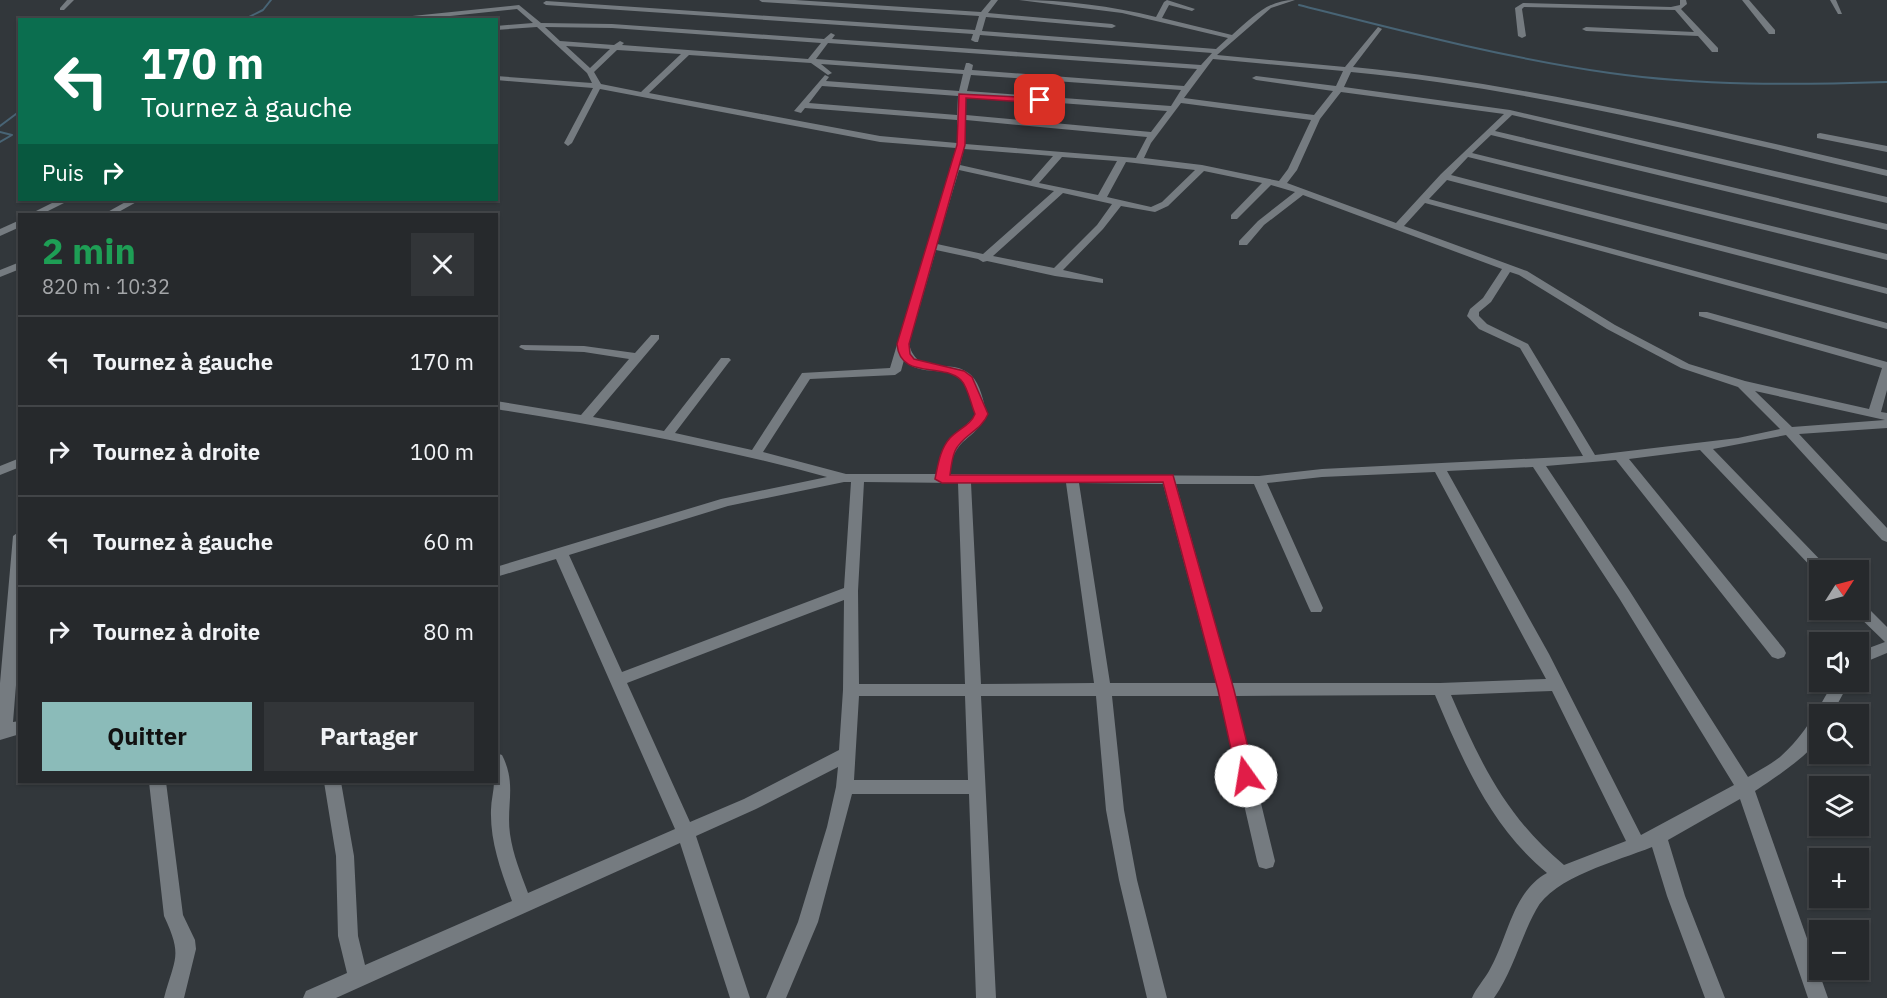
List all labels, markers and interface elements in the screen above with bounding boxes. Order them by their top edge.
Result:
text: 170 m [141,36,264,91]
icon: left [42,42,120,120]
pin [1014,74,1065,125]
icon: arrive [1023,83,1056,116]
text: Tournez à gauche [141,89,352,124]
icon: right [96,156,129,189]
text: Puis [42,158,84,187]
text: 2 min [42,227,136,274]
button: close [411,233,474,296]
text: 820 m · 10:32 [42,273,170,300]
icon: left [42,345,75,378]
text: Tournez à gauche [93,347,273,376]
text: 170 m [410,347,474,376]
icon: right [42,435,75,468]
text: Tournez à droite [93,437,260,466]
text: 100 m [410,437,474,466]
icon: left [42,525,75,558]
text: Tournez à gauche [93,527,273,556]
text: 60 m [423,527,474,556]
north arrow [1809,560,1869,620]
map controls [1809,560,1869,980]
icon: right [42,615,75,648]
text: Tournez à droite [93,617,260,646]
text: 80 m [423,617,474,646]
button: sound [1809,632,1869,692]
button: Quitter [42,702,252,771]
button: Partager [264,702,474,771]
button: search [1809,704,1869,764]
position arrow [1214,744,1278,808]
button: layers [1809,776,1869,836]
button: + [1809,848,1869,908]
button: − [1809,920,1869,980]

